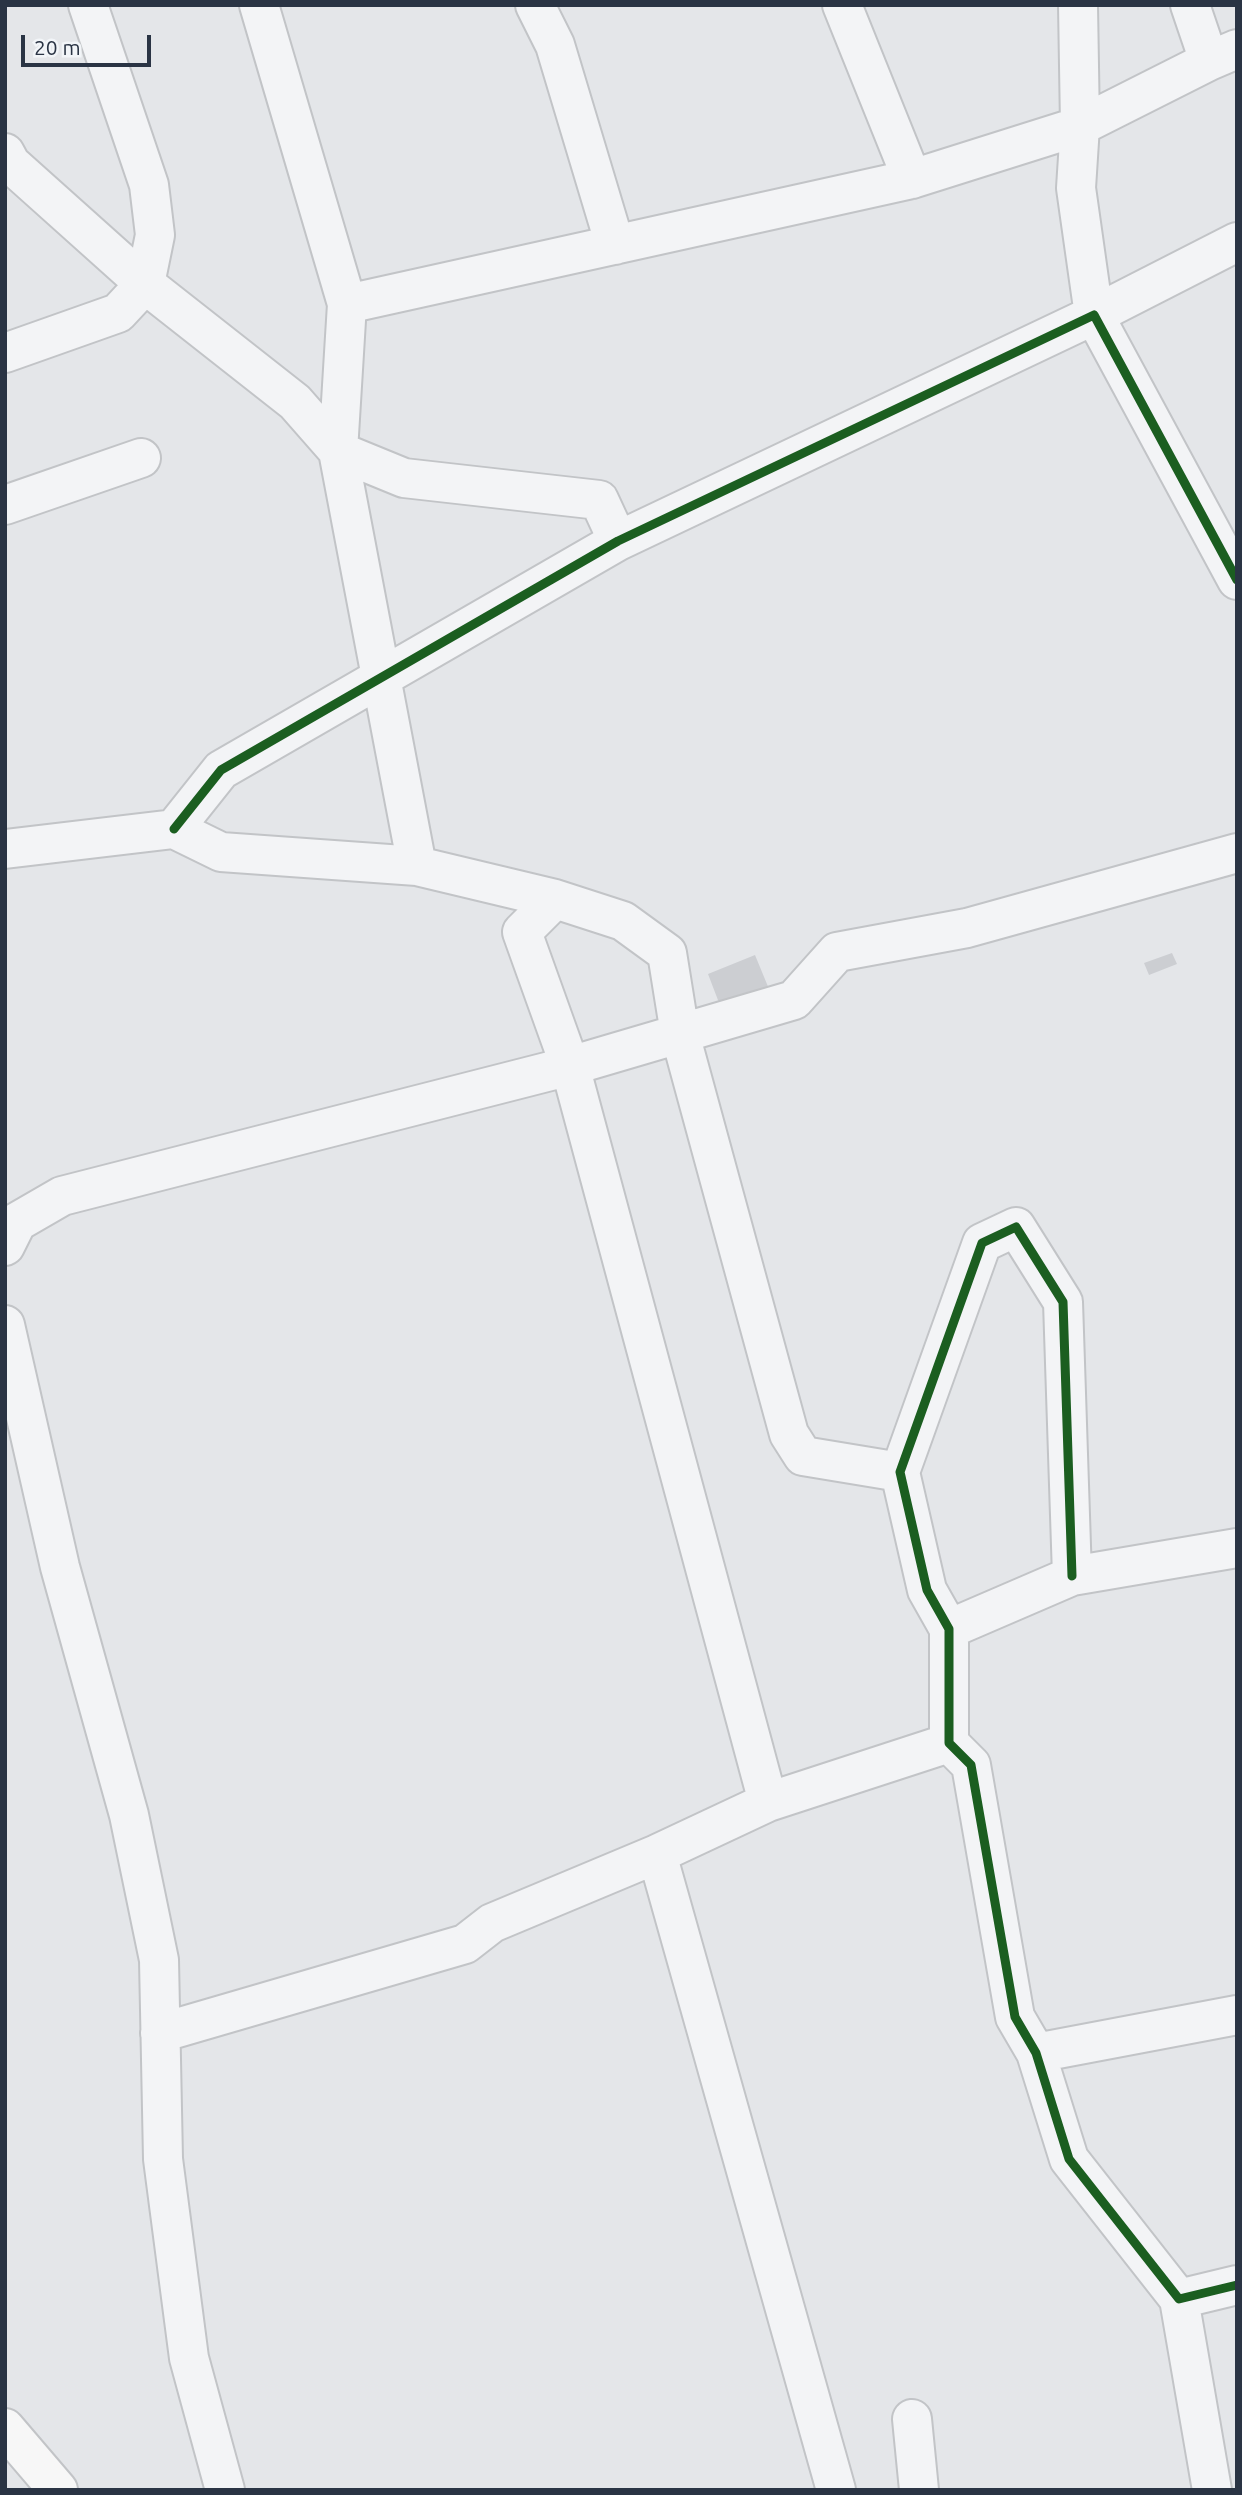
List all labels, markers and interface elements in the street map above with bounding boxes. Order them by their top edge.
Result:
scale bar [24,21,154,65]
text: 20 m [34,35,81,59]

